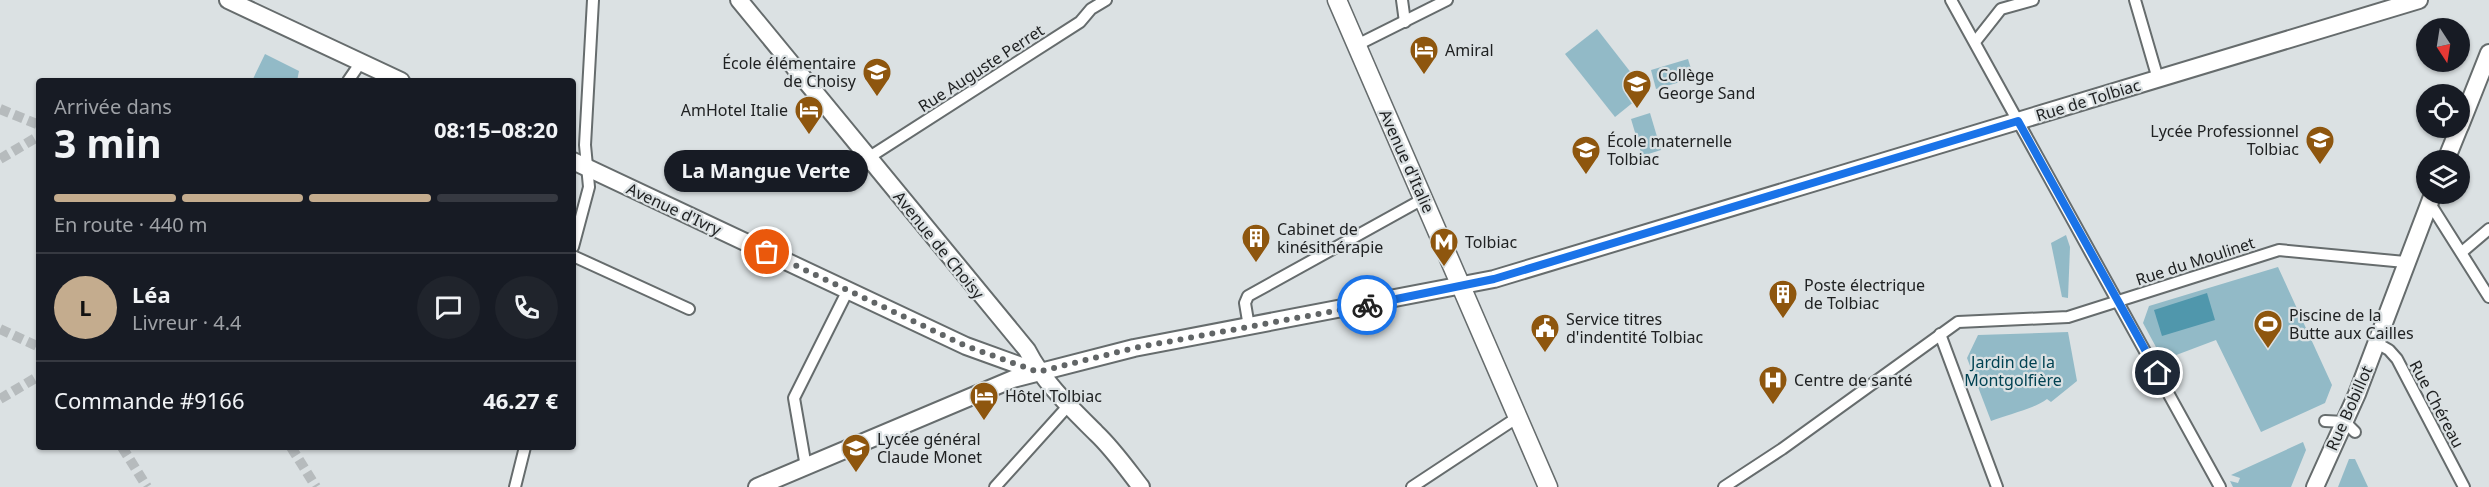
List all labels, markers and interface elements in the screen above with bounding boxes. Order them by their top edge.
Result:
north arrow [2416,18,2470,72]
map controls [2416,18,2470,204]
street label: Rue Auguste Perret [914,19,1048,117]
hotel icon: Amiral [1408,34,1440,76]
place label: Amiral [1445,39,1494,61]
place label: École élémentaire de Choisy [722,52,857,92]
school or university icon: École élémentaire de Choisy [861,56,893,98]
place label: Collège George Sand [1658,64,1755,104]
school or university icon: Collège George Sand [1621,68,1653,110]
street label: Rue de Tolbiac [2033,74,2143,126]
button: locate [2416,84,2470,138]
text: Arrivée dans [54,93,172,120]
hotel icon: AmHotel Italie [793,94,825,136]
place label: AmHotel Italie [681,99,788,121]
street label: Avenue d'Italie [1374,106,1440,216]
text: 08:15–08:20 [434,114,558,144]
text: 3 min [54,116,161,169]
place label: Lycée Professionnel Tolbiac [2150,120,2299,160]
school or university icon: Lycée Professionnel Tolbiac [2304,124,2336,166]
place label: École maternelle Tolbiac [1607,130,1732,170]
school or university icon: École maternelle Tolbiac [1570,134,1602,176]
callout: La Mangue Verte [665,150,869,192]
button: layers [2416,150,2470,204]
text: La Mangue Verte [681,157,851,184]
street label: Avenue d'Ivry [623,177,726,241]
street label: Avenue de Choisy [889,186,990,304]
text: En route · 440 m [54,211,207,238]
place label: Cabinet de kinésithérapie [1277,218,1383,258]
building icon: Cabinet de kinésithérapie [1240,222,1272,264]
pin [741,226,792,277]
metro station icon: Tolbiac [1428,226,1460,268]
place label: Tolbiac [1465,231,1518,253]
street label: Rue du Moulinet [2133,231,2258,291]
icon: bag [750,235,783,268]
place label: Poste électrique de Tolbiac [1804,274,1925,314]
courier [1337,275,1397,335]
button: chat [417,276,480,339]
button: phone [495,276,558,339]
building icon: Poste électrique de Tolbiac [1767,278,1799,320]
text: Léa [132,279,171,309]
icon: bike [1351,289,1384,322]
text: L [79,292,92,322]
place label: Piscine de la Butte aux Cailles [2289,304,2414,344]
place label: Service titres d'indentité Tolbiac [1566,308,1704,348]
sports icon: Piscine de la Butte aux Cailles [2252,308,2284,350]
text: Livreur · 4.4 [132,309,242,336]
public building icon: Service titres d'indentité Tolbiac [1529,312,1561,354]
pin [2132,347,2183,398]
park label: Jardin de la Montgolfière [1964,351,2062,391]
icon: home [2141,356,2174,389]
street label: Rue Chéreau [2405,356,2469,452]
street label: Rue Bobillot [2320,362,2378,454]
hospital icon: Centre de santé [1757,364,1789,406]
place label: Centre de santé [1794,369,1913,391]
hotel icon: Hôtel Tolbiac [968,380,1000,422]
text: Commande #9166 [54,385,245,415]
text: 46.27 € [483,385,558,415]
place label: Hôtel Tolbiac [1005,385,1102,407]
place label: Lycée général Claude Monet [877,428,982,468]
school or university icon: Lycée général Claude Monet [840,432,872,474]

